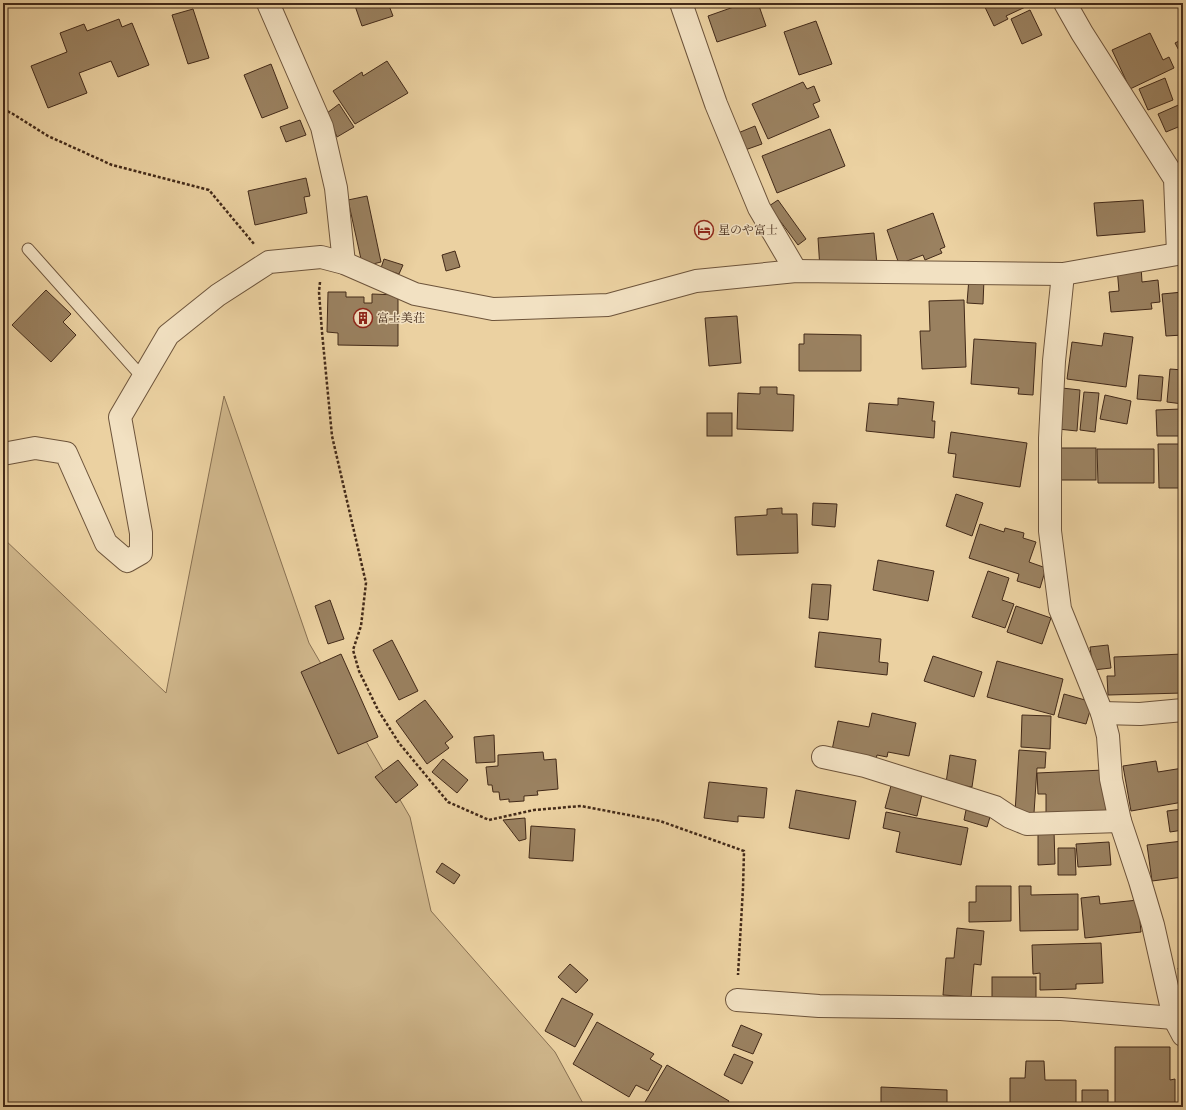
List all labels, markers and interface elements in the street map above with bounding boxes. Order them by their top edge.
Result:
hotel icon: 星のや富士 [693,219,715,241]
place label: 星のや富士 [718,223,778,238]
building icon: 富士美荘 [352,307,374,329]
place label: 富士美荘 [377,311,425,326]

